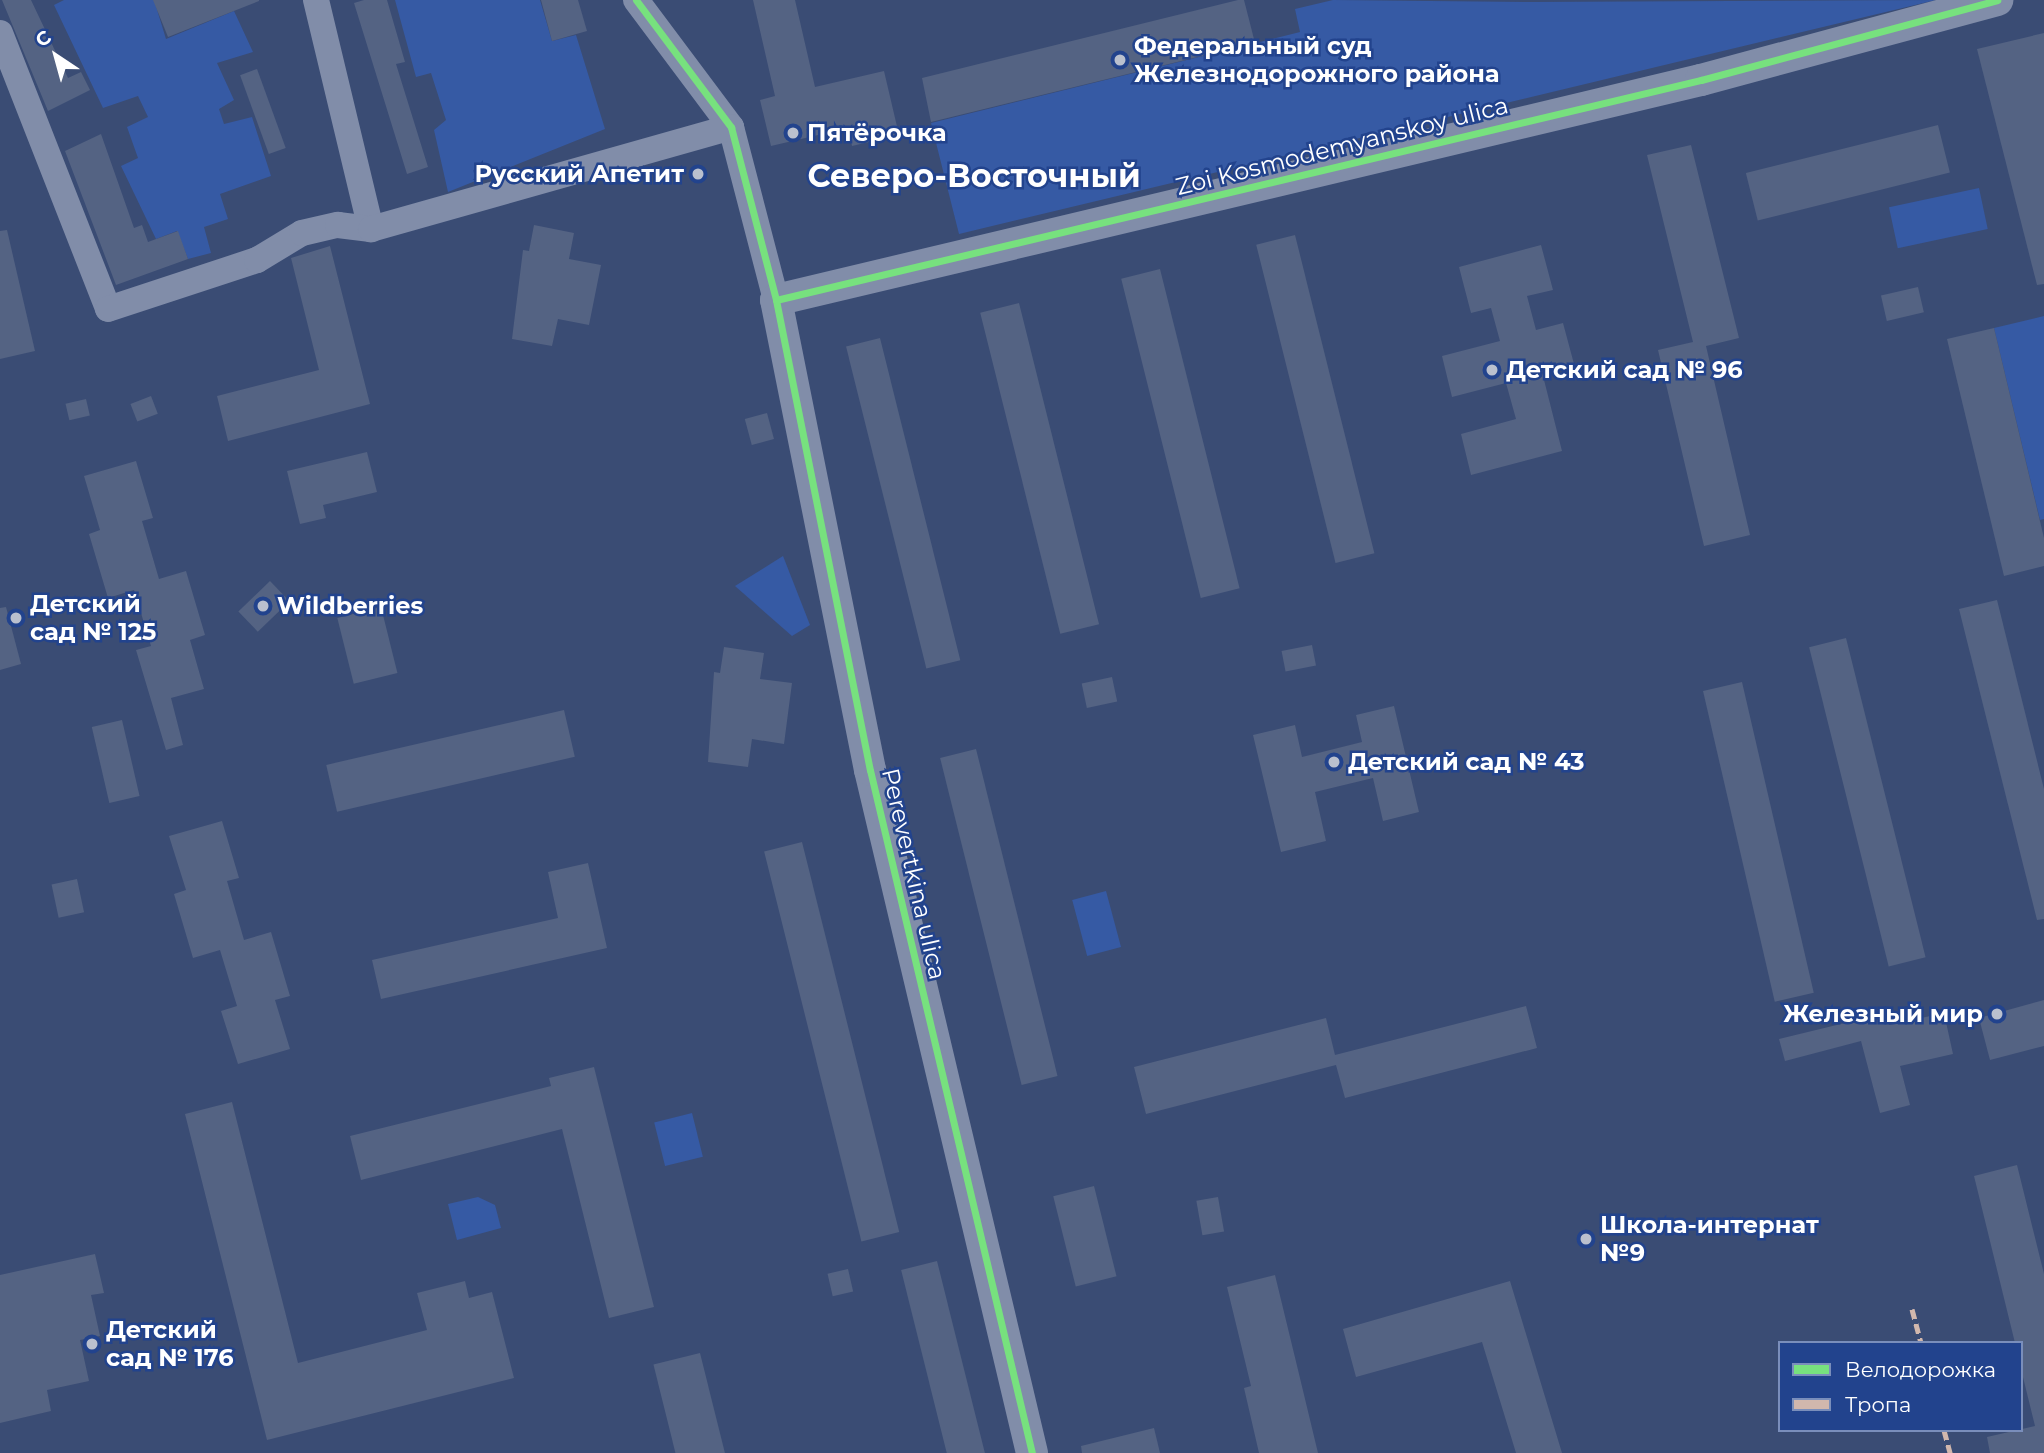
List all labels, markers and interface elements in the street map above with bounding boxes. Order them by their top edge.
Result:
north arrow [21,21,91,91]
text: С [31,25,56,52]
place label: Федеральный суд Железнодорожного района [1134,32,1499,88]
marker: Федеральный суд Железнодорожного района [1112,52,1128,68]
street label: Zoi Kosmodemyanskoy ulica [1173,91,1511,201]
place label: Пятёрочка [807,119,947,147]
marker: Пятёрочка [785,125,801,141]
district label: Северо-Восточный [807,157,1141,195]
place label: Русский Апетит [474,160,684,188]
marker: Русский Апетит [690,166,706,182]
place label: Детский сад № 96 [1506,356,1742,384]
marker: Детский сад № 96 [1484,362,1500,378]
place label: Детский сад № 125 [30,590,156,646]
place label: Wildberries [277,592,423,620]
marker: Wildberries [255,598,271,614]
marker: Детский сад № 125 [8,610,24,626]
place label: Детский сад № 43 [1348,748,1584,776]
marker: Детский сад № 43 [1326,754,1342,770]
street label: Perevertkina ulica [876,766,952,982]
place label: Железный мир [1783,1000,1983,1028]
marker: Железный мир [1989,1006,2005,1022]
place label: Школа-интернат №9 [1600,1211,1819,1267]
marker: Школа-интернат №9 [1578,1231,1594,1247]
place label: Детский сад № 176 [106,1316,233,1372]
marker: Детский сад № 176 [84,1336,100,1352]
legend [1778,1341,2023,1432]
text: Велодорожка [1845,1357,1996,1382]
text: Тропа [1845,1392,1911,1417]

